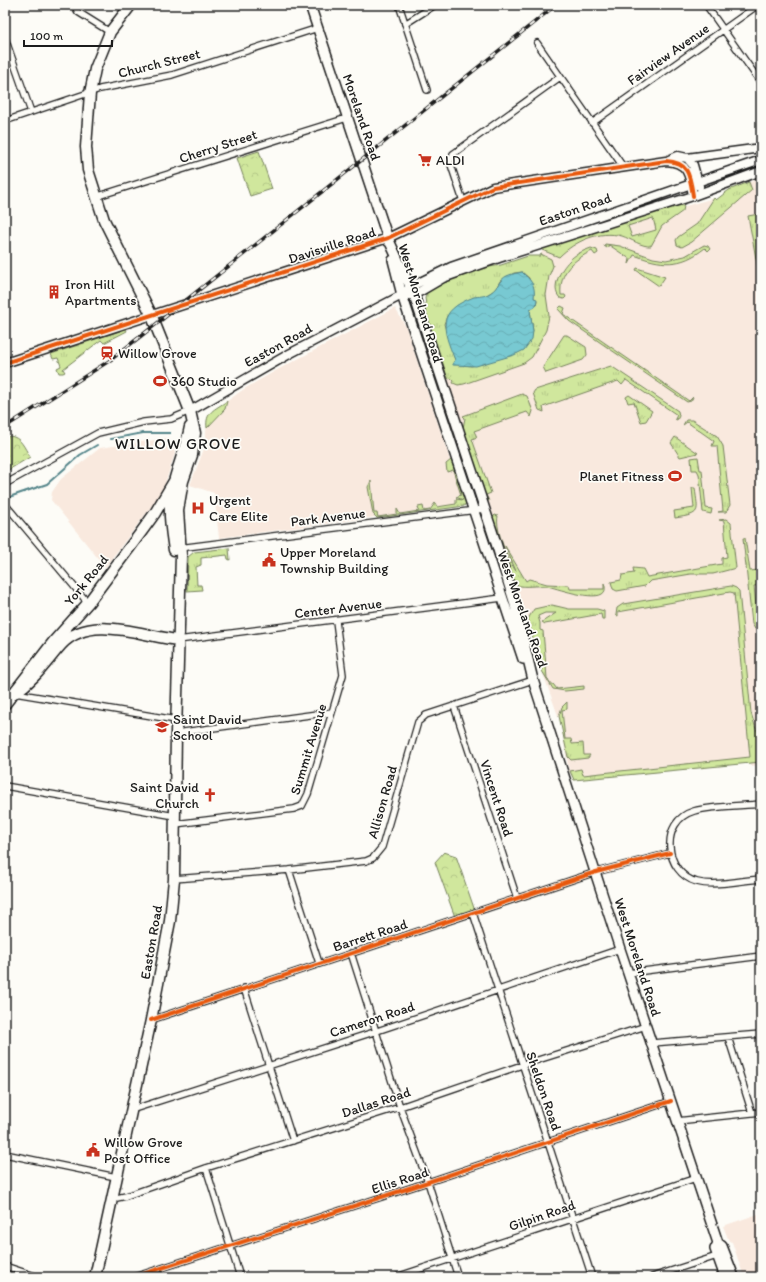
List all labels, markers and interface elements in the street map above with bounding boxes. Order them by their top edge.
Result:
street label: Fairview Avenue [624,20,713,89]
scale bar [24,22,112,48]
text: 100 m [30,29,63,43]
street label: Church Street [116,45,202,82]
street label: Moreland Road [339,72,384,163]
street label: Cherry Street [177,126,259,167]
supermarket icon: ALDI [417,152,433,168]
place label: ALDI [436,152,465,169]
street label: Easton Road [537,189,614,230]
street label: Davisville Road [286,223,378,268]
street label: West Moreland Road [394,242,447,365]
place label: Iron Hill Apartments [65,276,137,309]
building icon: Iron Hill Apartments [46,284,62,300]
street label: Easton Road [241,320,316,371]
station icon: Willow Grove [99,345,115,361]
place label: Willow Grove [118,345,197,362]
sports icon: 360 Studio [152,373,168,389]
place label: 360 Studio [171,373,237,390]
district label: WILLOW GROVE [115,434,241,453]
place label: Planet Fitness [580,468,664,485]
sports icon: Planet Fitness [667,468,683,484]
place label: Urgent Care Elite [209,492,268,525]
hospital icon: Urgent Care Elite [190,500,206,516]
street label: Park Avenue [290,504,367,531]
place label: Upper Moreland Township Building [280,544,389,577]
street label: West Moreland Road [493,548,552,670]
street label: York Road [61,551,112,609]
public building icon: Upper Moreland Township Building [261,552,277,568]
street label: Center Avenue [293,595,383,622]
street label: Summit Avenue [287,701,331,797]
place label: Saint David School [173,711,242,744]
school or university icon: Saint David School [154,719,170,735]
street label: Vincent Road [476,758,517,839]
street label: Allison Road [364,763,401,841]
place label: Saint David Church [130,779,199,812]
church icon: Saint David Church [202,787,218,803]
street label: West Moreland Road [610,896,665,1019]
street label: Easton Road [137,903,166,981]
street label: Barrett Road [331,915,410,956]
street label: Cameron Road [328,998,417,1041]
street label: Sheldon Road [522,1050,565,1133]
street label: Dallas Road [340,1083,413,1122]
place label: Willow Grove Post Office [104,1134,183,1167]
public building icon: Willow Grove Post Office [85,1142,101,1158]
street label: Ellis Road [369,1163,431,1198]
street label: Gilpin Road [507,1196,578,1235]

